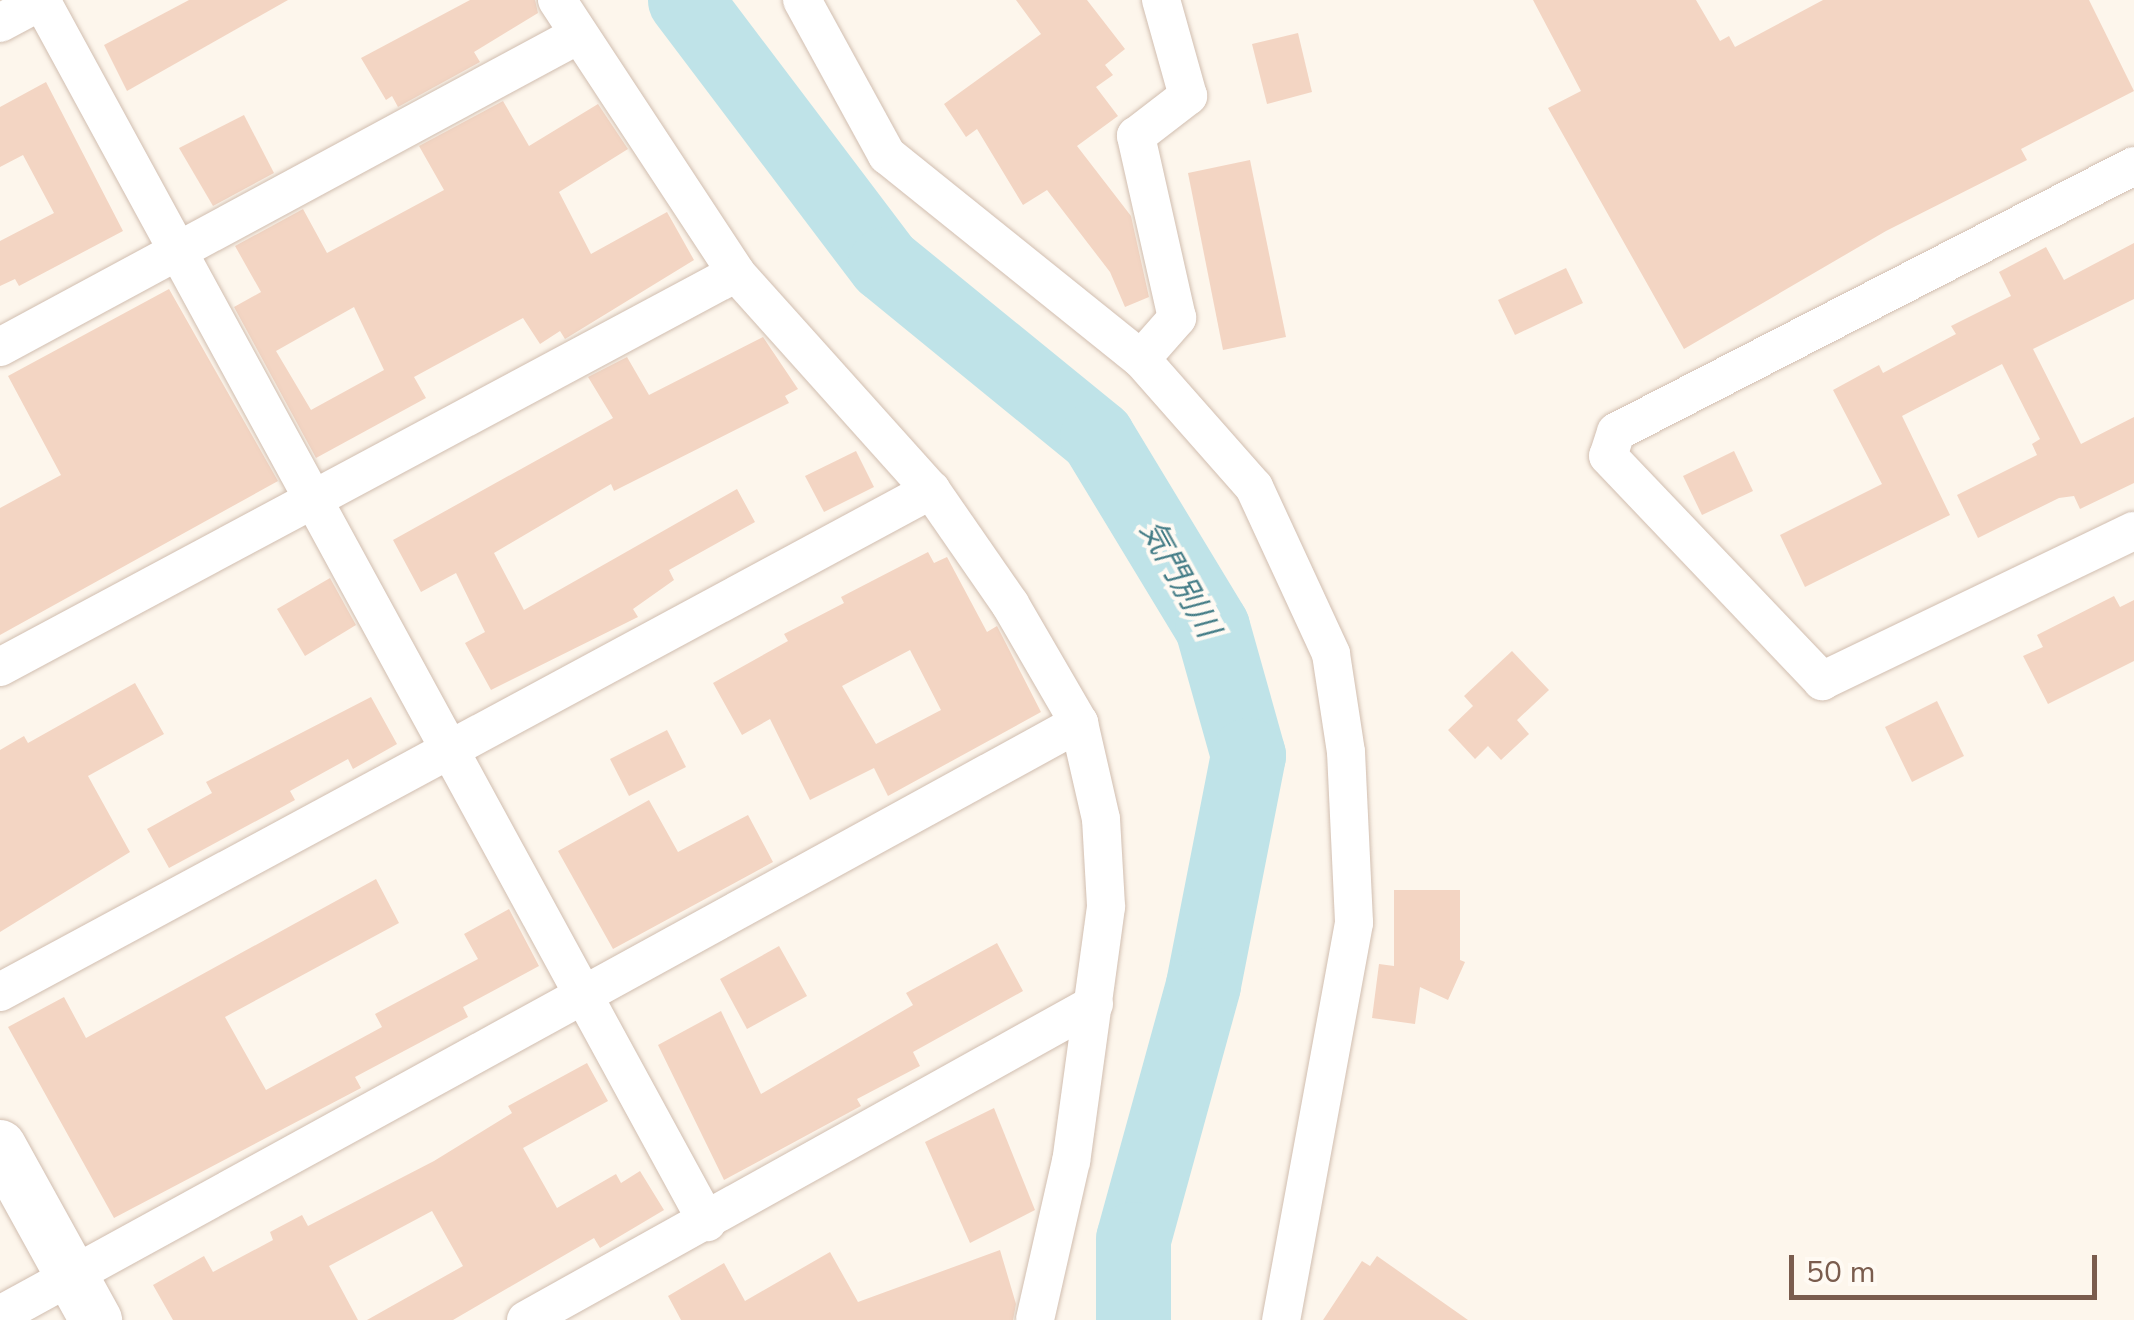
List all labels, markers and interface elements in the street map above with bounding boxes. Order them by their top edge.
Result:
water label: 気門別川 [1131,514,1227,644]
scale bar [1794,1235,2102,1297]
text: 50 m [1806,1252,1875,1293]

